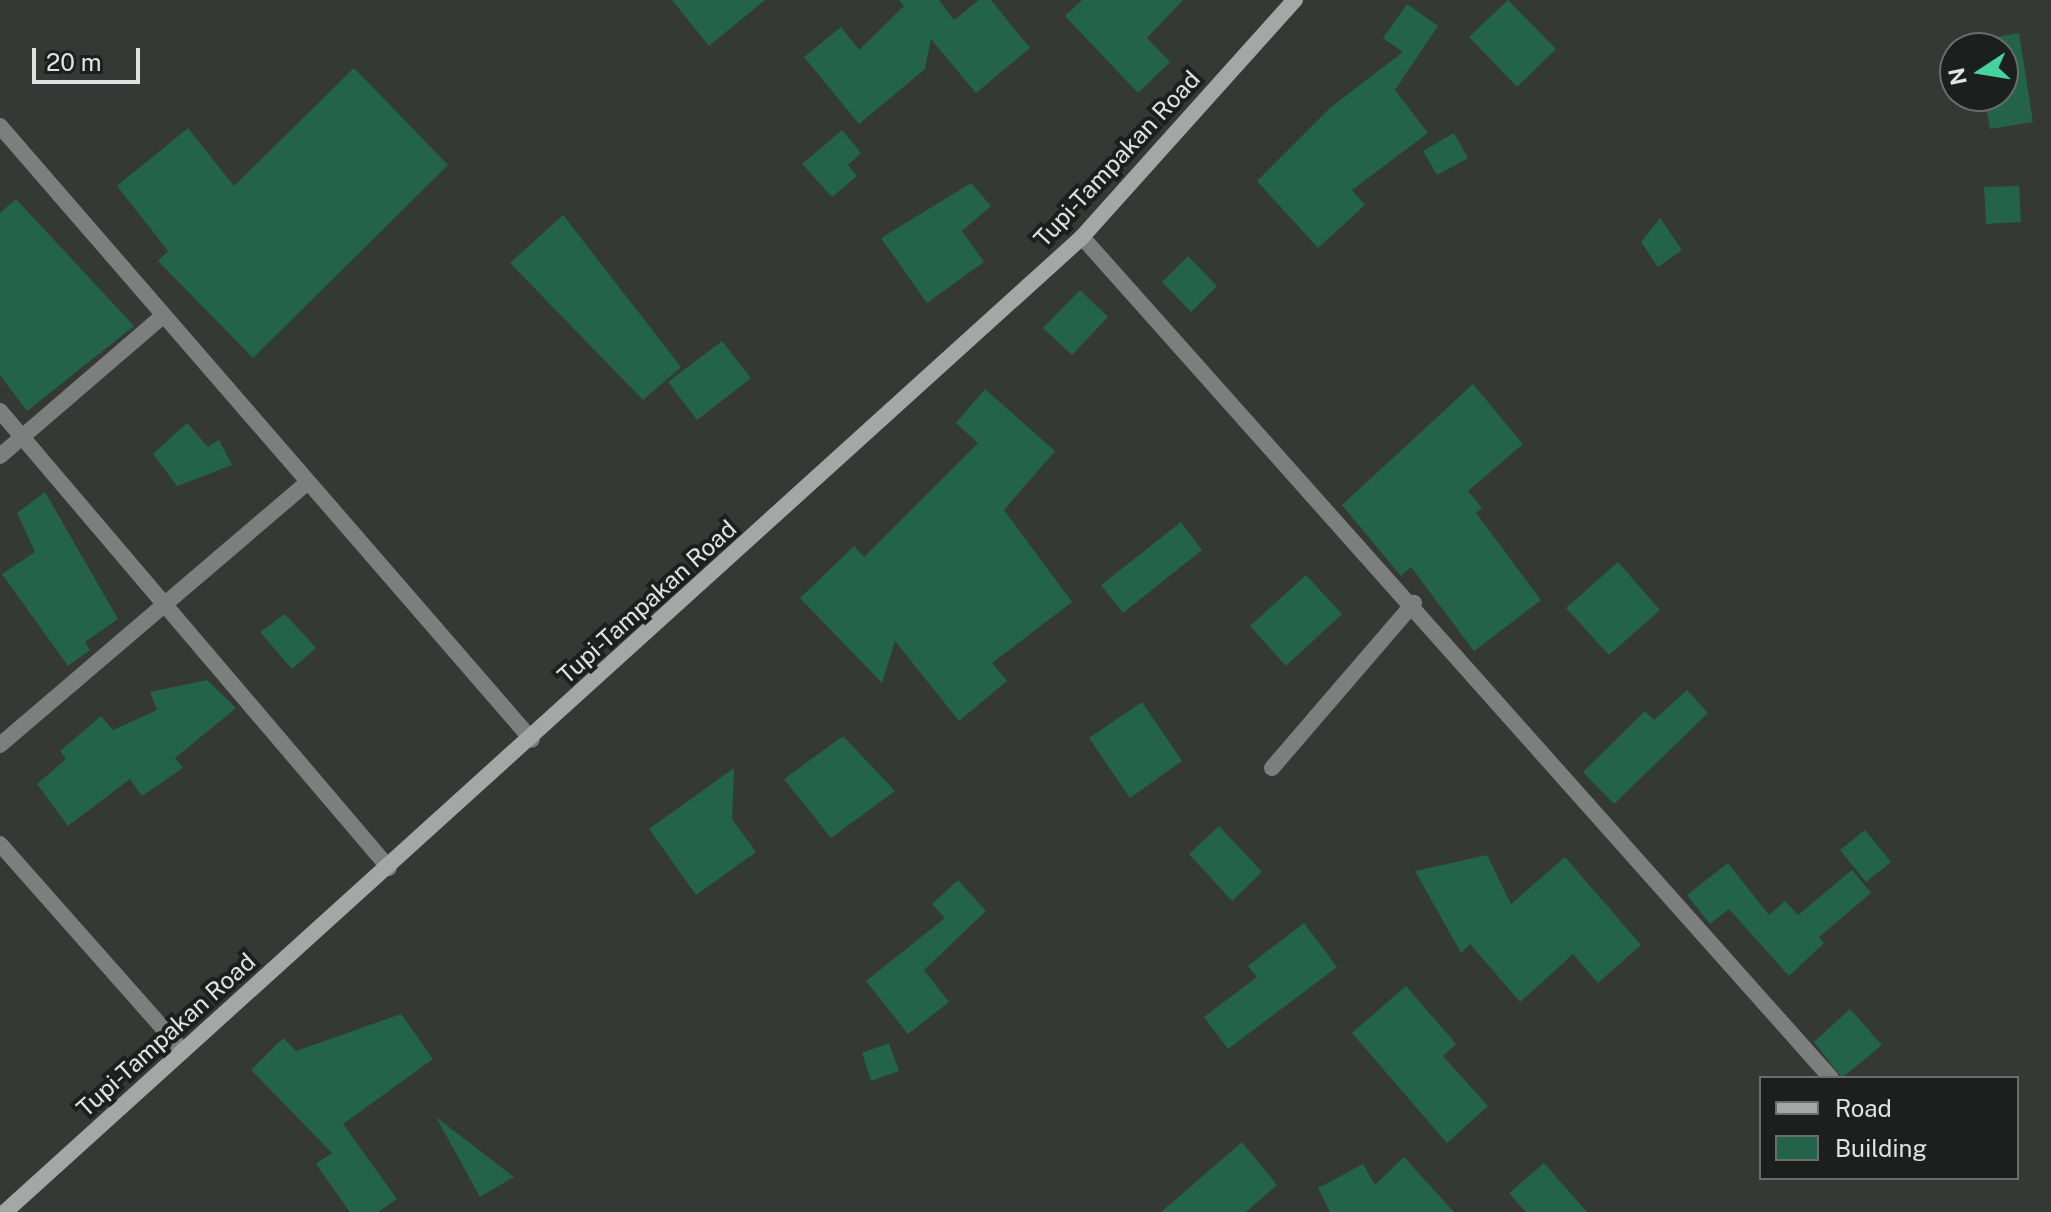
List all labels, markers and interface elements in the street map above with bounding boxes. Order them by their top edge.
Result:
scale bar [36,32,144,82]
north arrow [1939,32,2019,112]
text: 20 m [46,48,102,76]
street label: Tupi-Tampakan Road [1028,65,1206,253]
text: N [1943,65,1972,88]
street label: Tupi-Tampakan Road [552,514,742,690]
street label: Tupi-Tampakan Road [71,947,261,1123]
legend [1759,1076,2019,1180]
text: Road [1835,1094,1892,1122]
text: Building [1835,1134,1927,1162]

